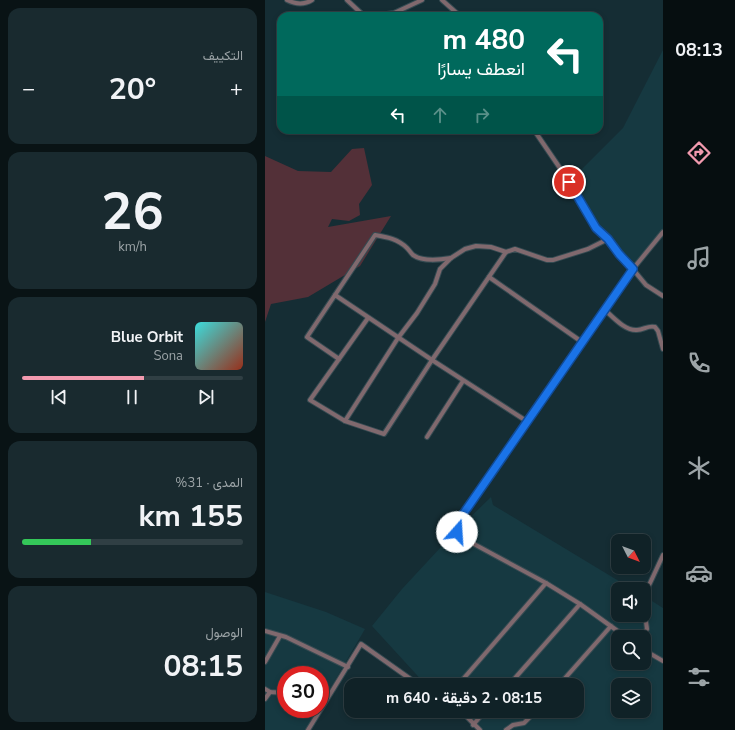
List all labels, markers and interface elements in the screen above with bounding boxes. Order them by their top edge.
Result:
text: 480 m [442,21,525,59]
icon: left [539,28,591,80]
text: 08:13 [675,38,723,62]
text: التكييف [203,47,243,65]
text: انعطف يسارًا [437,57,525,81]
text: 20° [109,69,156,110]
text: − [22,74,35,104]
text: + [230,74,243,104]
icon: left [387,104,409,126]
icon: ahead [429,104,451,126]
icon: right [471,104,493,126]
icon: directions [685,139,713,167]
pin [552,165,586,199]
icon: arrive [558,171,580,193]
text: 26 [101,176,164,247]
text: km/h [118,238,147,256]
icon: music [685,244,713,272]
text: Blue Orbit [111,327,183,347]
text: Sona [154,347,183,365]
icon: phone [685,349,713,377]
icon: previous [48,386,70,408]
icon: pause [121,386,143,408]
icon: next [195,386,217,408]
icon: climate [685,454,713,482]
text: المدى · 31% [175,474,243,492]
text: 155 km [139,496,243,537]
position arrow [436,511,478,553]
north arrow [611,534,651,574]
map controls [611,534,651,718]
icon: car [685,559,713,587]
button: sound [611,582,651,622]
text: الوصول [205,624,243,642]
button: search [611,630,651,670]
text: 08:15 [164,646,243,687]
icon: filters [685,663,713,691]
speed limit sign: 30 [277,666,329,718]
button: layers [611,678,651,718]
text: 08:15 · 2 دقيقة · 640 m [386,688,542,708]

